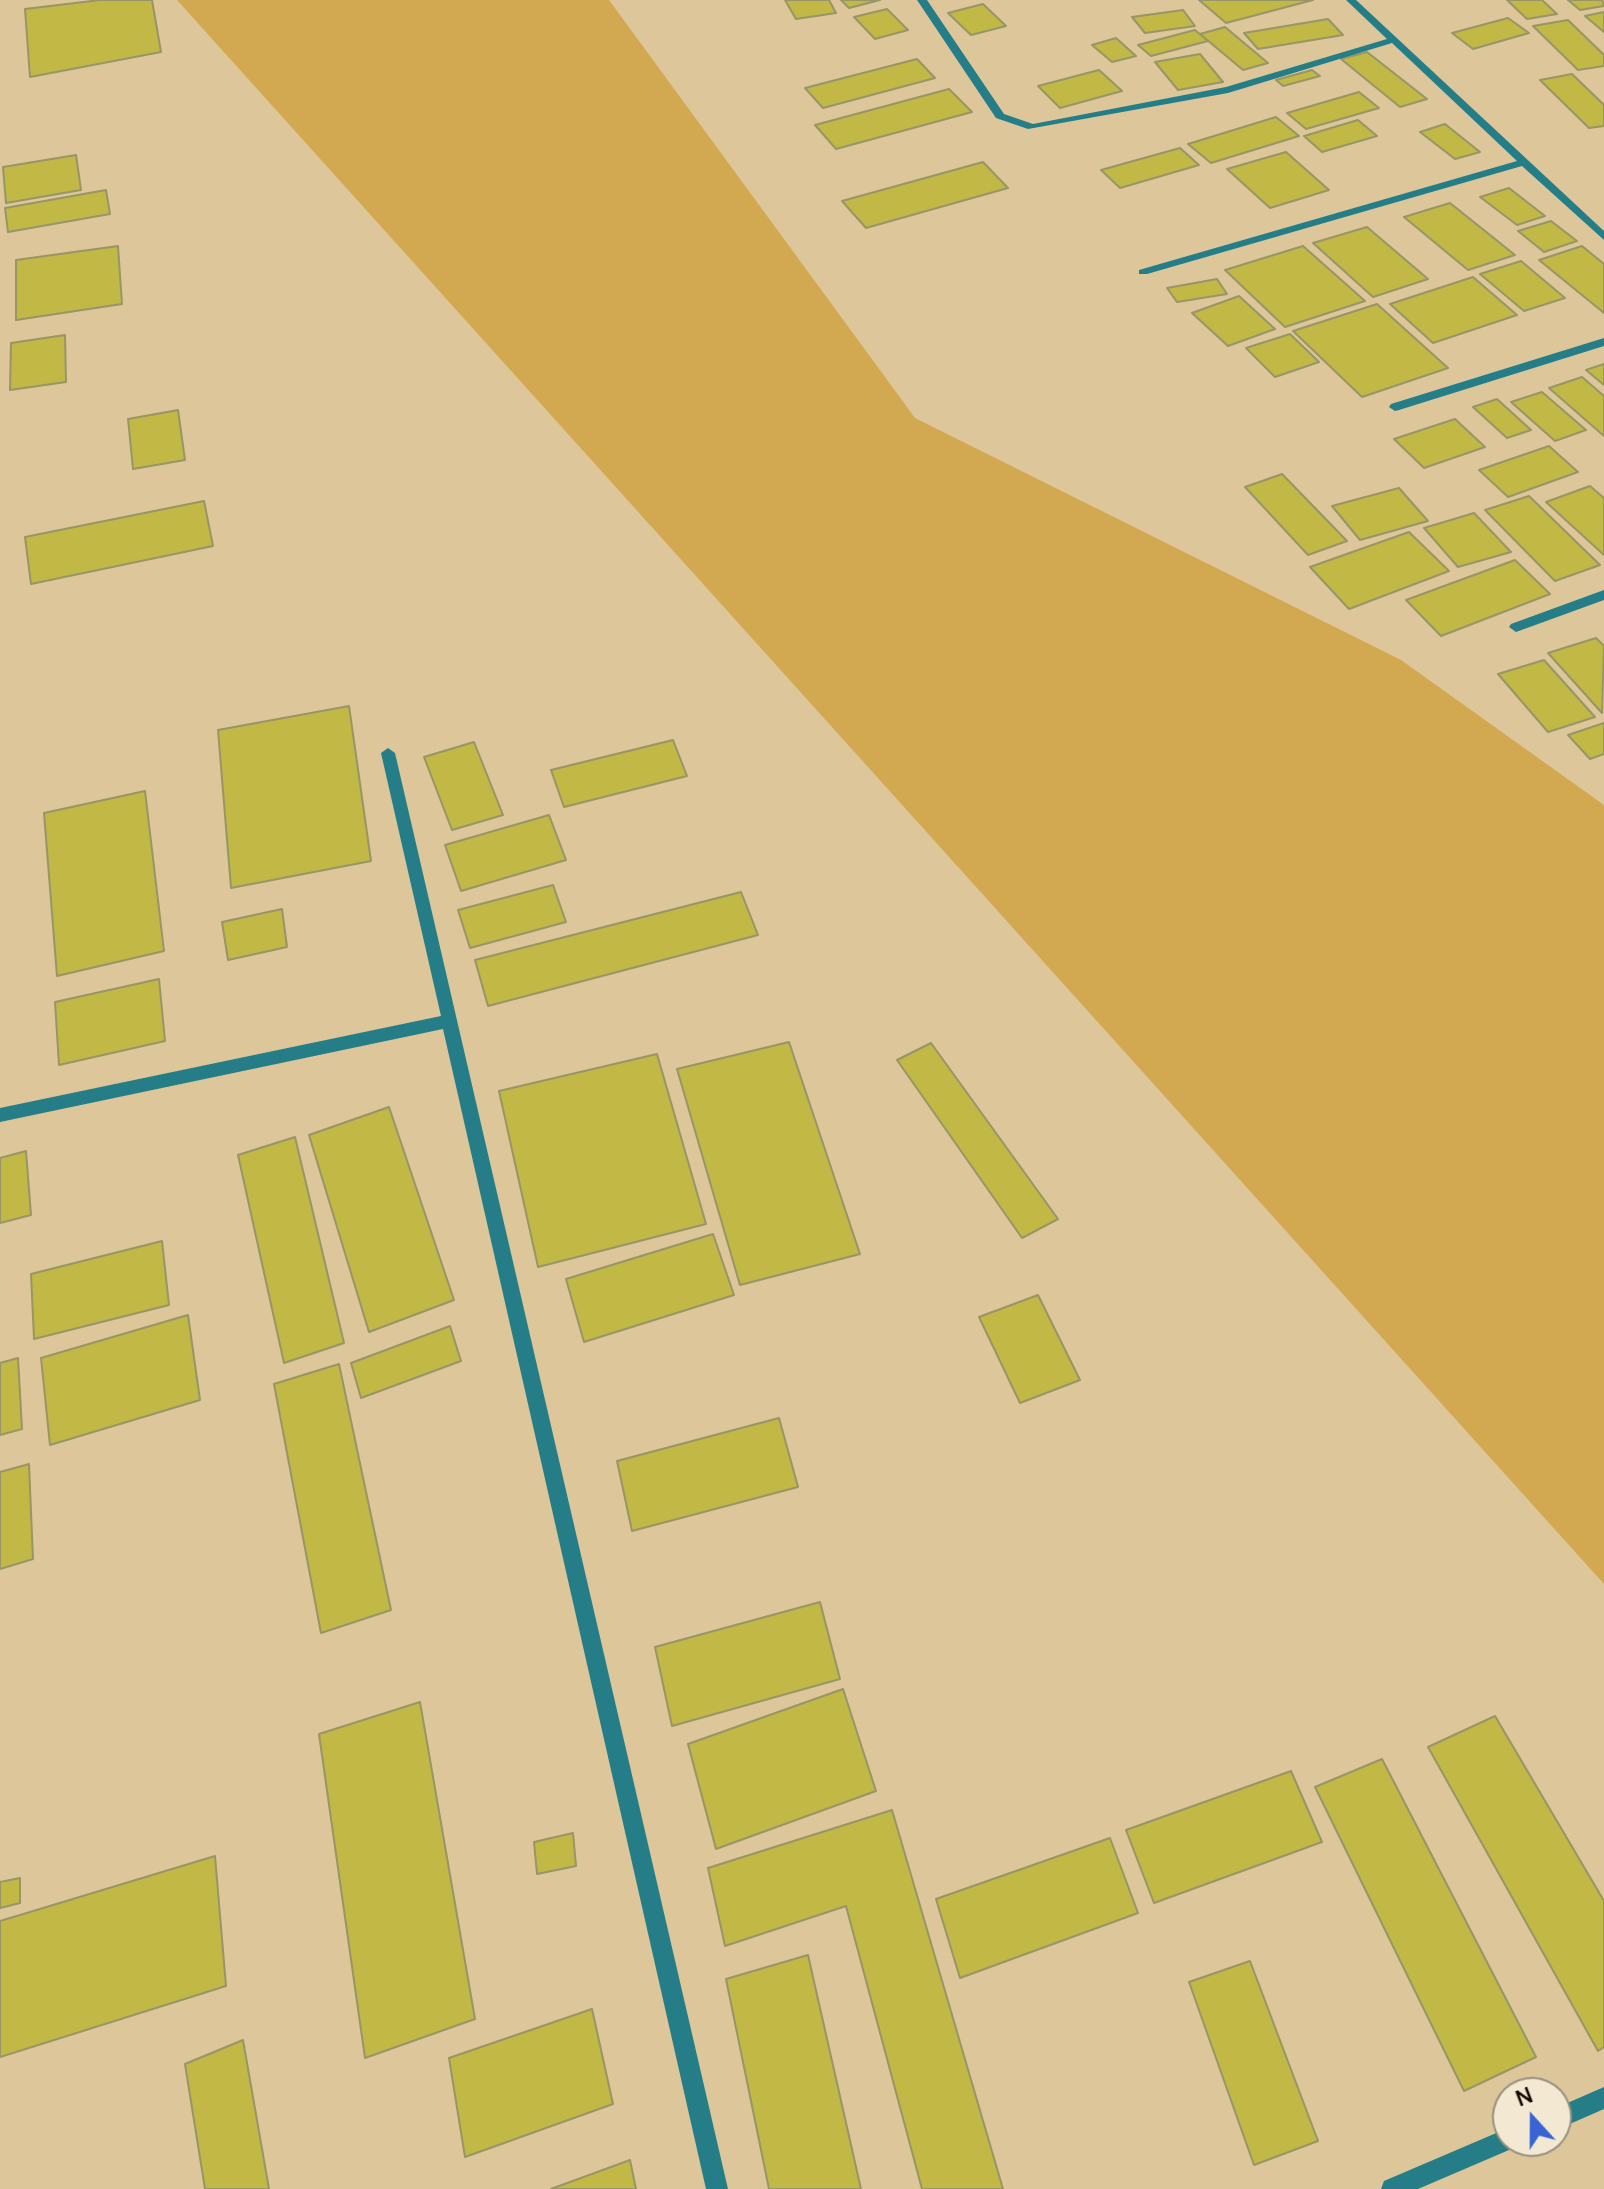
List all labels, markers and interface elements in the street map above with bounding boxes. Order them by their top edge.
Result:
north arrow [1492,2077,1572,2157]
text: N [1511,2080,1537,2113]

